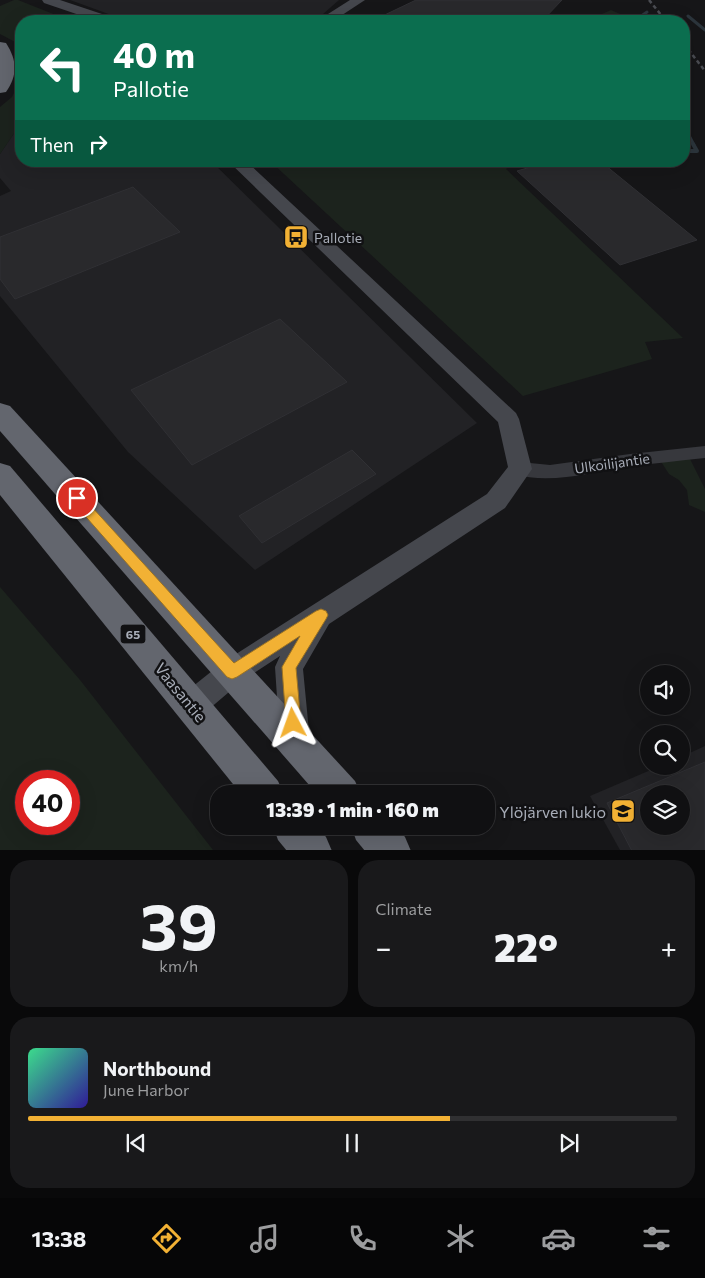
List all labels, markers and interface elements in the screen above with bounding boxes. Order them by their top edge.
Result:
text: 40 m [113,32,195,75]
icon: left [30,35,95,100]
text: Pallotie [113,75,189,102]
icon: right [84,130,112,158]
text: Then [30,133,74,156]
bus stop icon: Pallotie [283,224,309,250]
place label: Pallotie [314,229,362,246]
street label: Ulkoilijantie [573,449,651,477]
pin [56,477,98,519]
icon: arrive [63,484,91,512]
road number: 65 [120,624,146,644]
street label: Vaasantie [151,659,211,725]
map controls [640,665,690,835]
button: sound [640,665,690,715]
position arrow [266,696,318,748]
button: search [640,725,690,775]
speed limit sign: 40 [15,770,80,835]
button: layers [640,785,690,835]
text: 13:39 · 1 min · 160 m [266,798,439,821]
school or university icon: Ylöjärven lukio [610,798,636,824]
place label: Ylöjärven lukio [499,802,606,821]
text: 39 [140,884,218,963]
text: Climate [376,899,432,918]
text: 22° [494,923,558,970]
text: − [376,930,391,964]
text: + [661,930,677,964]
text: km/h [159,956,198,975]
text: Northbound [103,1057,211,1080]
text: June Harbor [103,1080,189,1099]
icon: previous [122,1129,150,1157]
icon: pause [338,1129,366,1157]
icon: next [555,1129,583,1157]
icon: directions [149,1221,184,1256]
icon: music [247,1221,282,1256]
icon: phone [345,1221,380,1256]
icon: climate [443,1221,478,1256]
icon: car [541,1221,576,1256]
icon: filters [639,1221,674,1256]
text: 13:38 [31,1225,86,1252]

